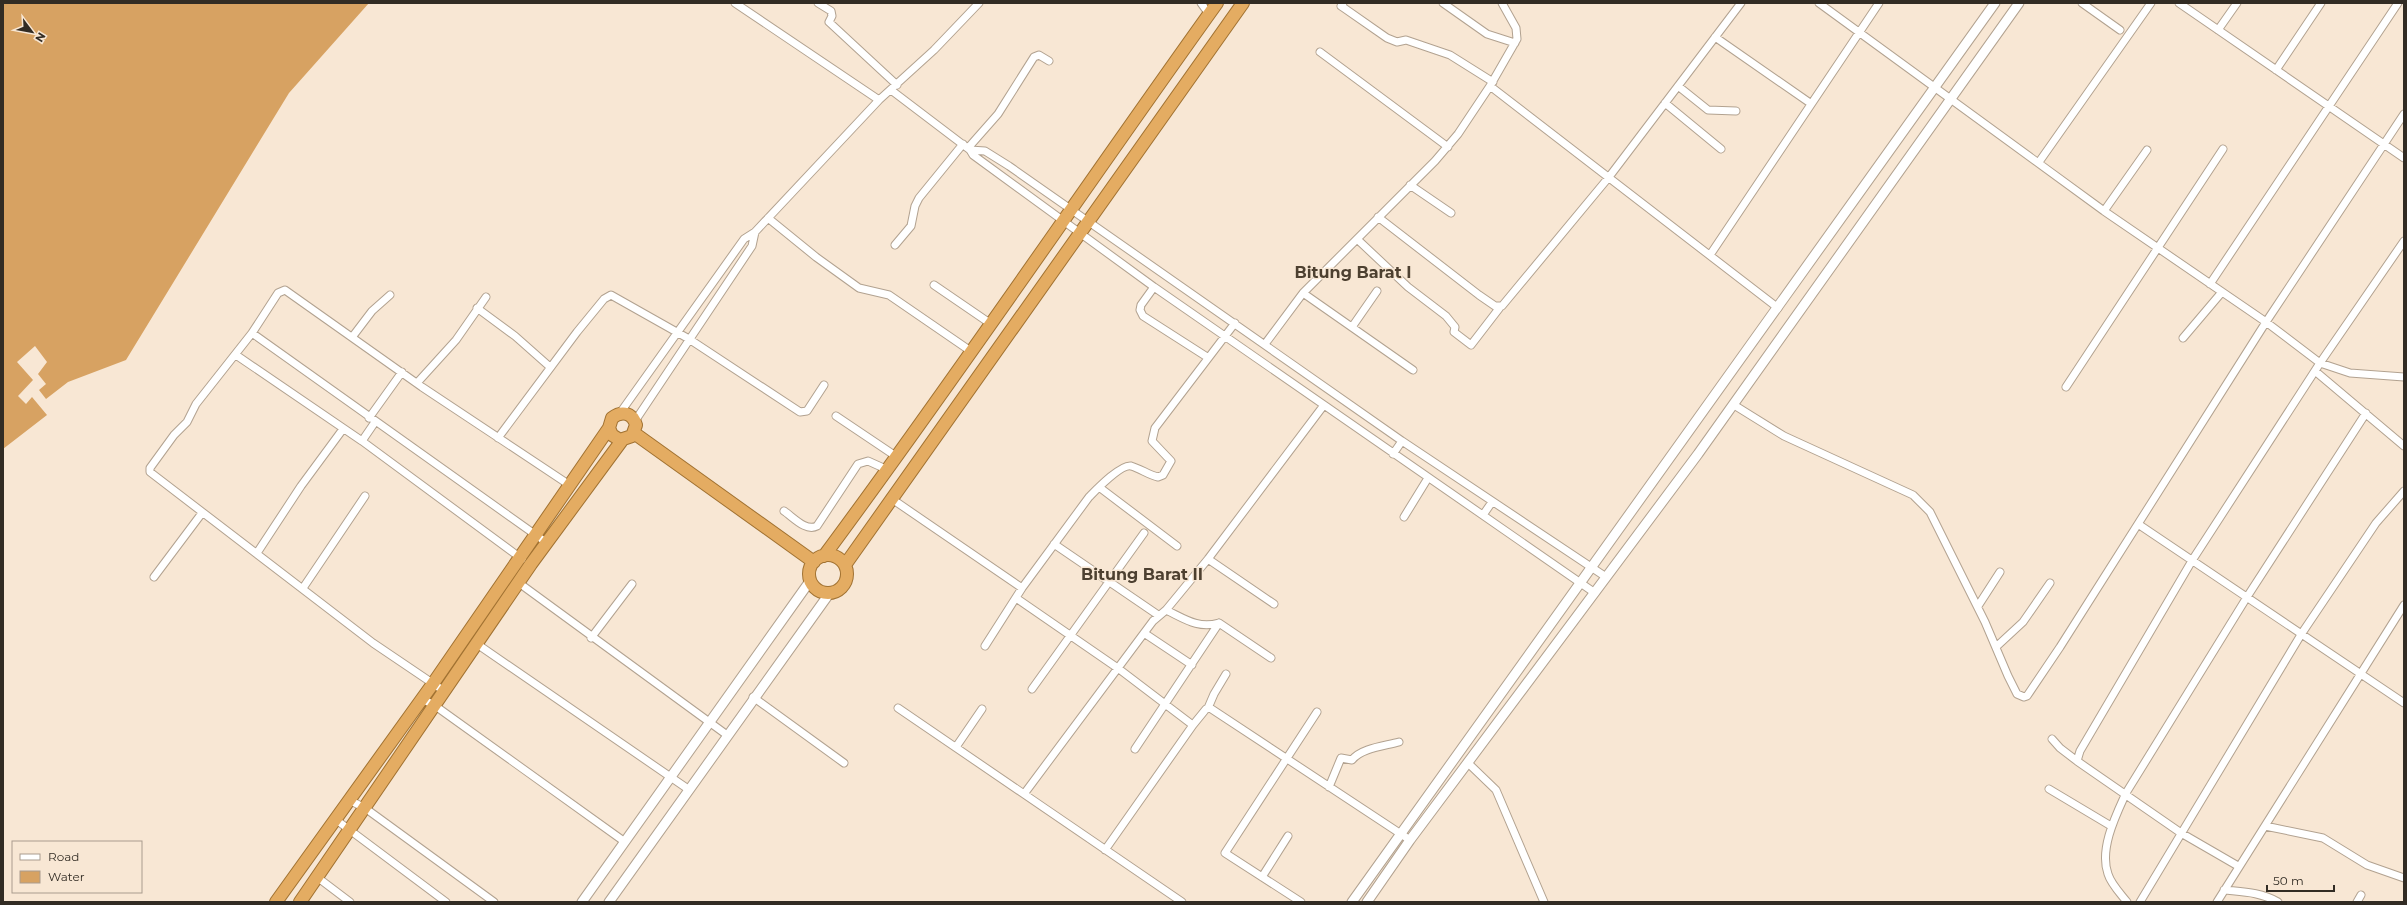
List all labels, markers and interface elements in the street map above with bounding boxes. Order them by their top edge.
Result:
north arrow [12,12,52,52]
text: N [32,30,49,45]
district label: Bitung Barat I [1295,263,1411,282]
district label: Bitung Barat II [1081,565,1203,584]
legend [12,841,142,893]
text: Road [48,849,79,864]
scale bar [2267,867,2334,893]
text: Water [48,869,85,884]
text: 50 m [2273,873,2304,888]

